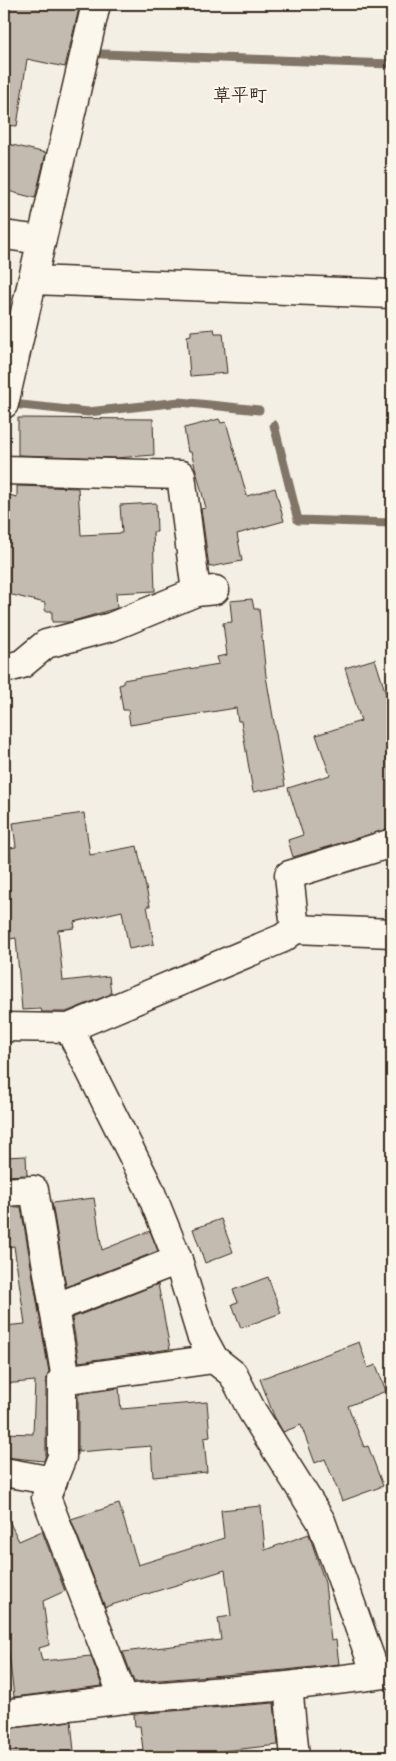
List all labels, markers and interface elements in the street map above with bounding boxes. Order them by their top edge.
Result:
district label: 草平町 [213,79,267,111]

